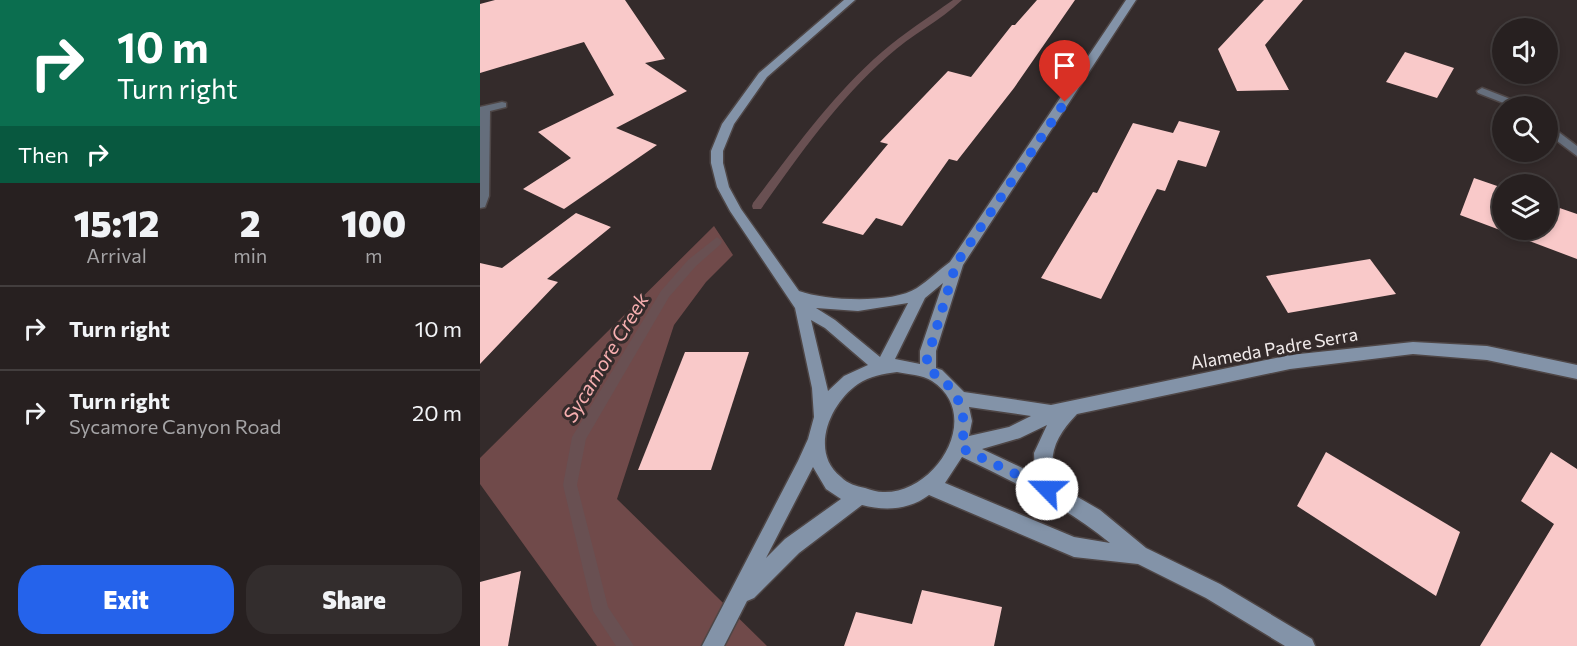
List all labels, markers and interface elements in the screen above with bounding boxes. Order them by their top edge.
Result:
map controls [1492,18,1558,240]
button: sound [1492,18,1558,84]
text: 10 m [117,20,209,72]
icon: right [18,24,96,102]
pin [1039,40,1090,102]
icon: arrive [1048,49,1081,82]
text: Turn right [117,72,237,105]
button: search [1492,96,1558,162]
icon: right [81,138,114,171]
text: Then [18,141,69,168]
button: layers [1492,174,1558,240]
text: 15:12 [74,200,159,244]
text: 2 [240,200,261,244]
text: 100 [341,200,406,244]
text: Arrival [86,243,147,267]
text: min [233,243,267,267]
text: m [365,243,382,267]
water label: Sycamore Creek [557,287,654,426]
icon: right [18,312,51,345]
text: Turn right [69,315,170,342]
text: 10 m [415,315,462,342]
street label: Alameda Padre Serra [1189,322,1359,374]
text: Turn right [69,387,170,414]
icon: right [18,396,51,429]
text: 20 m [412,399,462,426]
text: Sycamore Canyon Road [69,414,281,438]
position arrow [1015,457,1079,521]
button: Exit [18,565,234,634]
button: Share [246,565,462,634]

